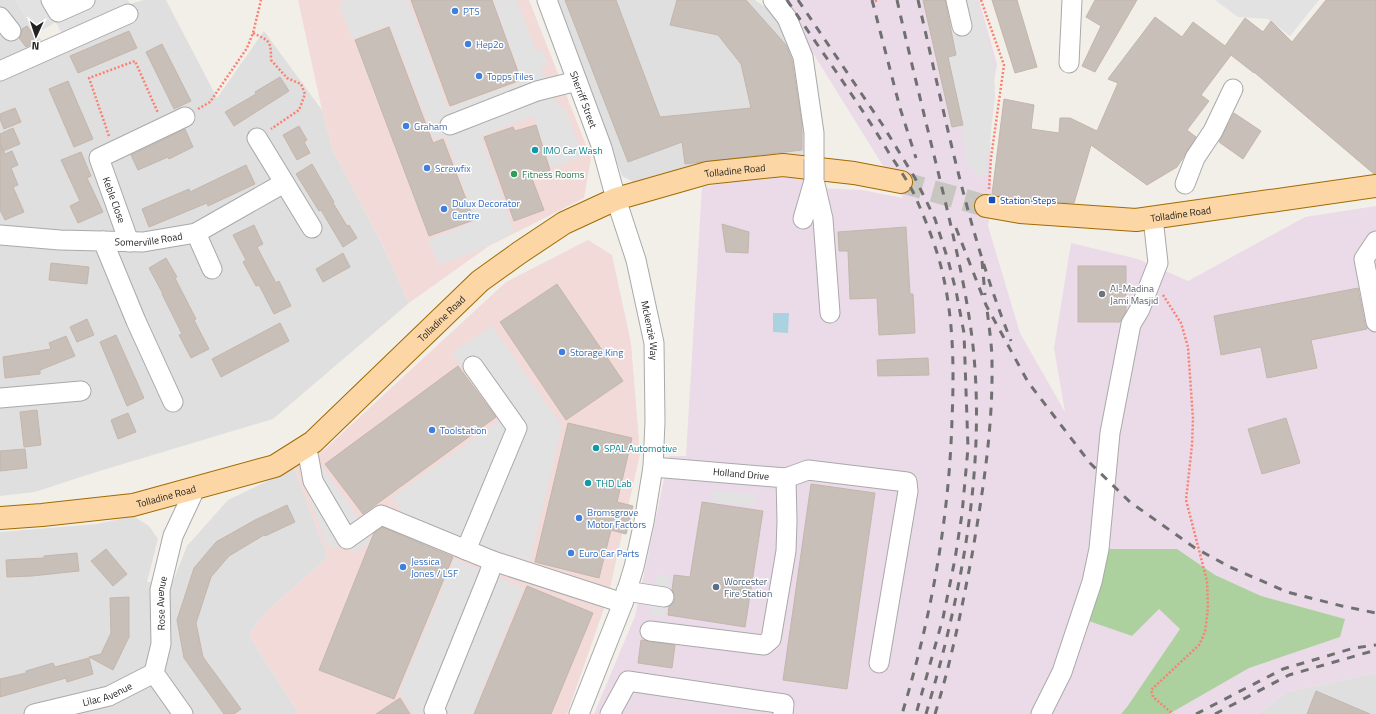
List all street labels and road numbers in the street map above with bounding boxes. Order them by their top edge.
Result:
street label: Sherriff Street [567,69,602,130]
street label: Tolladine Road [703,159,766,181]
street label: Keble Close [99,175,129,225]
street label: Tolladine Road [1149,202,1212,225]
street label: Somerville Road [115,228,184,250]
street label: Tolladine Road [414,292,468,345]
street label: Mckenzie Way [638,299,662,361]
street label: Holland Drive [712,464,770,484]
street label: Tolladine Road [135,481,198,511]
street label: Rose Avenue [152,574,171,630]
street label: Lilac Avenue [81,678,135,710]

